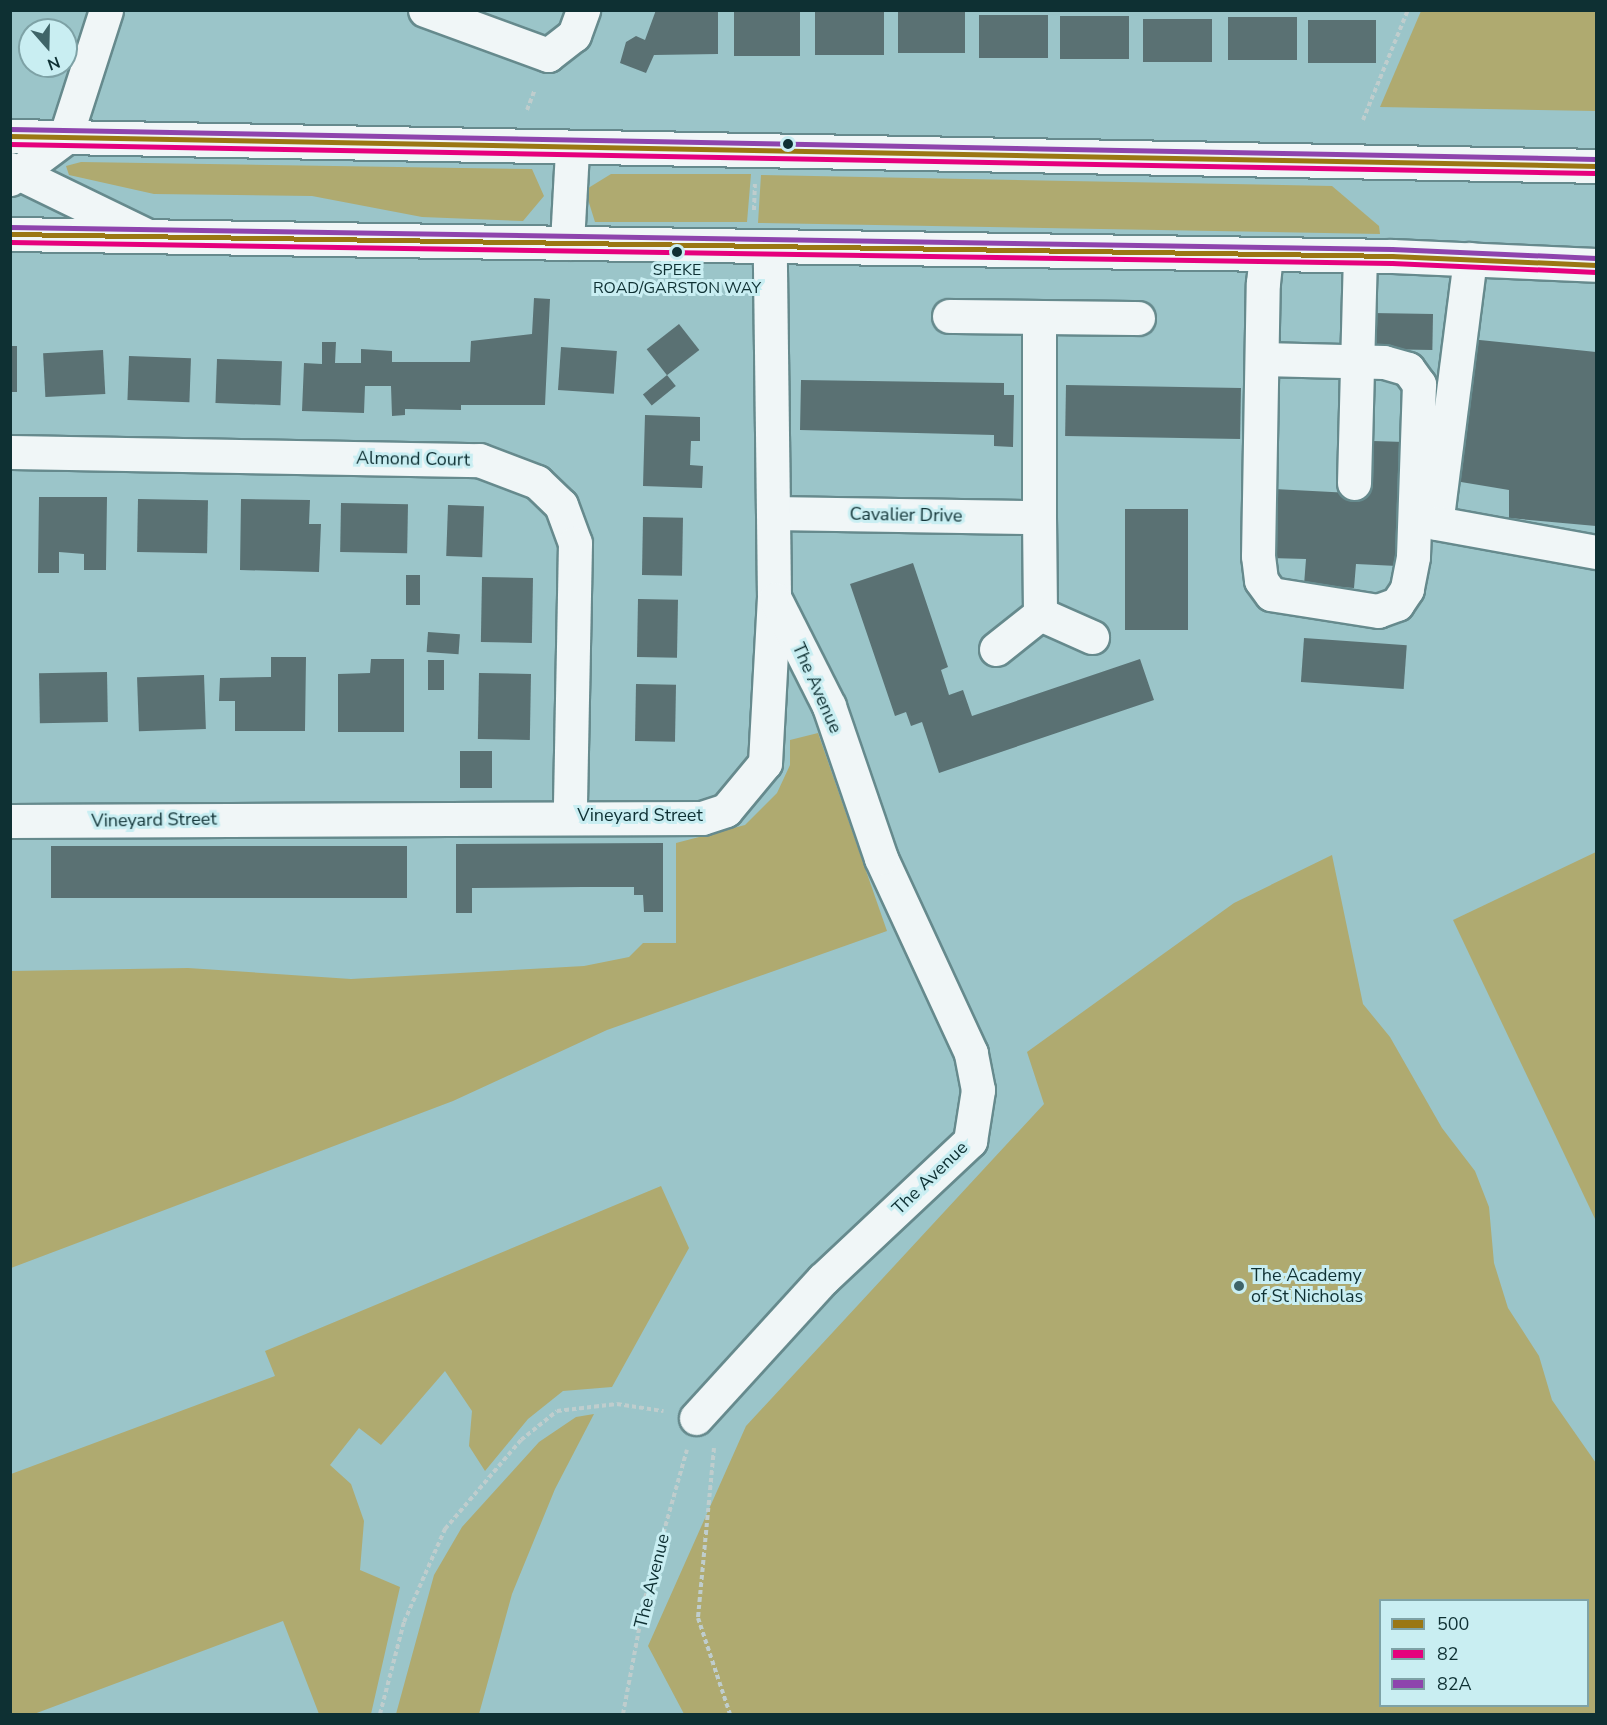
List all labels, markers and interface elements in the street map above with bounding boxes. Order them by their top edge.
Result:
north arrow [18,18,78,78]
text: N [44,51,63,75]
unlabelled marker [782,138,794,150]
marker: SPEKE ROAD/GARSTON WAY [671,246,683,258]
place label: SPEKE ROAD/GARSTON WAY [593,260,761,298]
street label: Almond Court [356,447,470,471]
street label: Cavalier Drive [849,503,963,527]
street label: The Avenue [788,640,846,736]
street label: Vineyard Street [577,804,703,826]
street label: Vineyard Street [91,808,217,832]
street label: The Avenue [888,1137,972,1219]
place label: The Academy of St Nicholas [1251,1265,1363,1308]
marker: The Academy of St Nicholas [1232,1279,1246,1293]
street label: The Avenue [630,1532,674,1630]
legend [1379,1599,1589,1707]
text: 500 [1437,1612,1469,1636]
text: 82 [1437,1642,1459,1666]
text: 82A [1437,1672,1472,1696]

